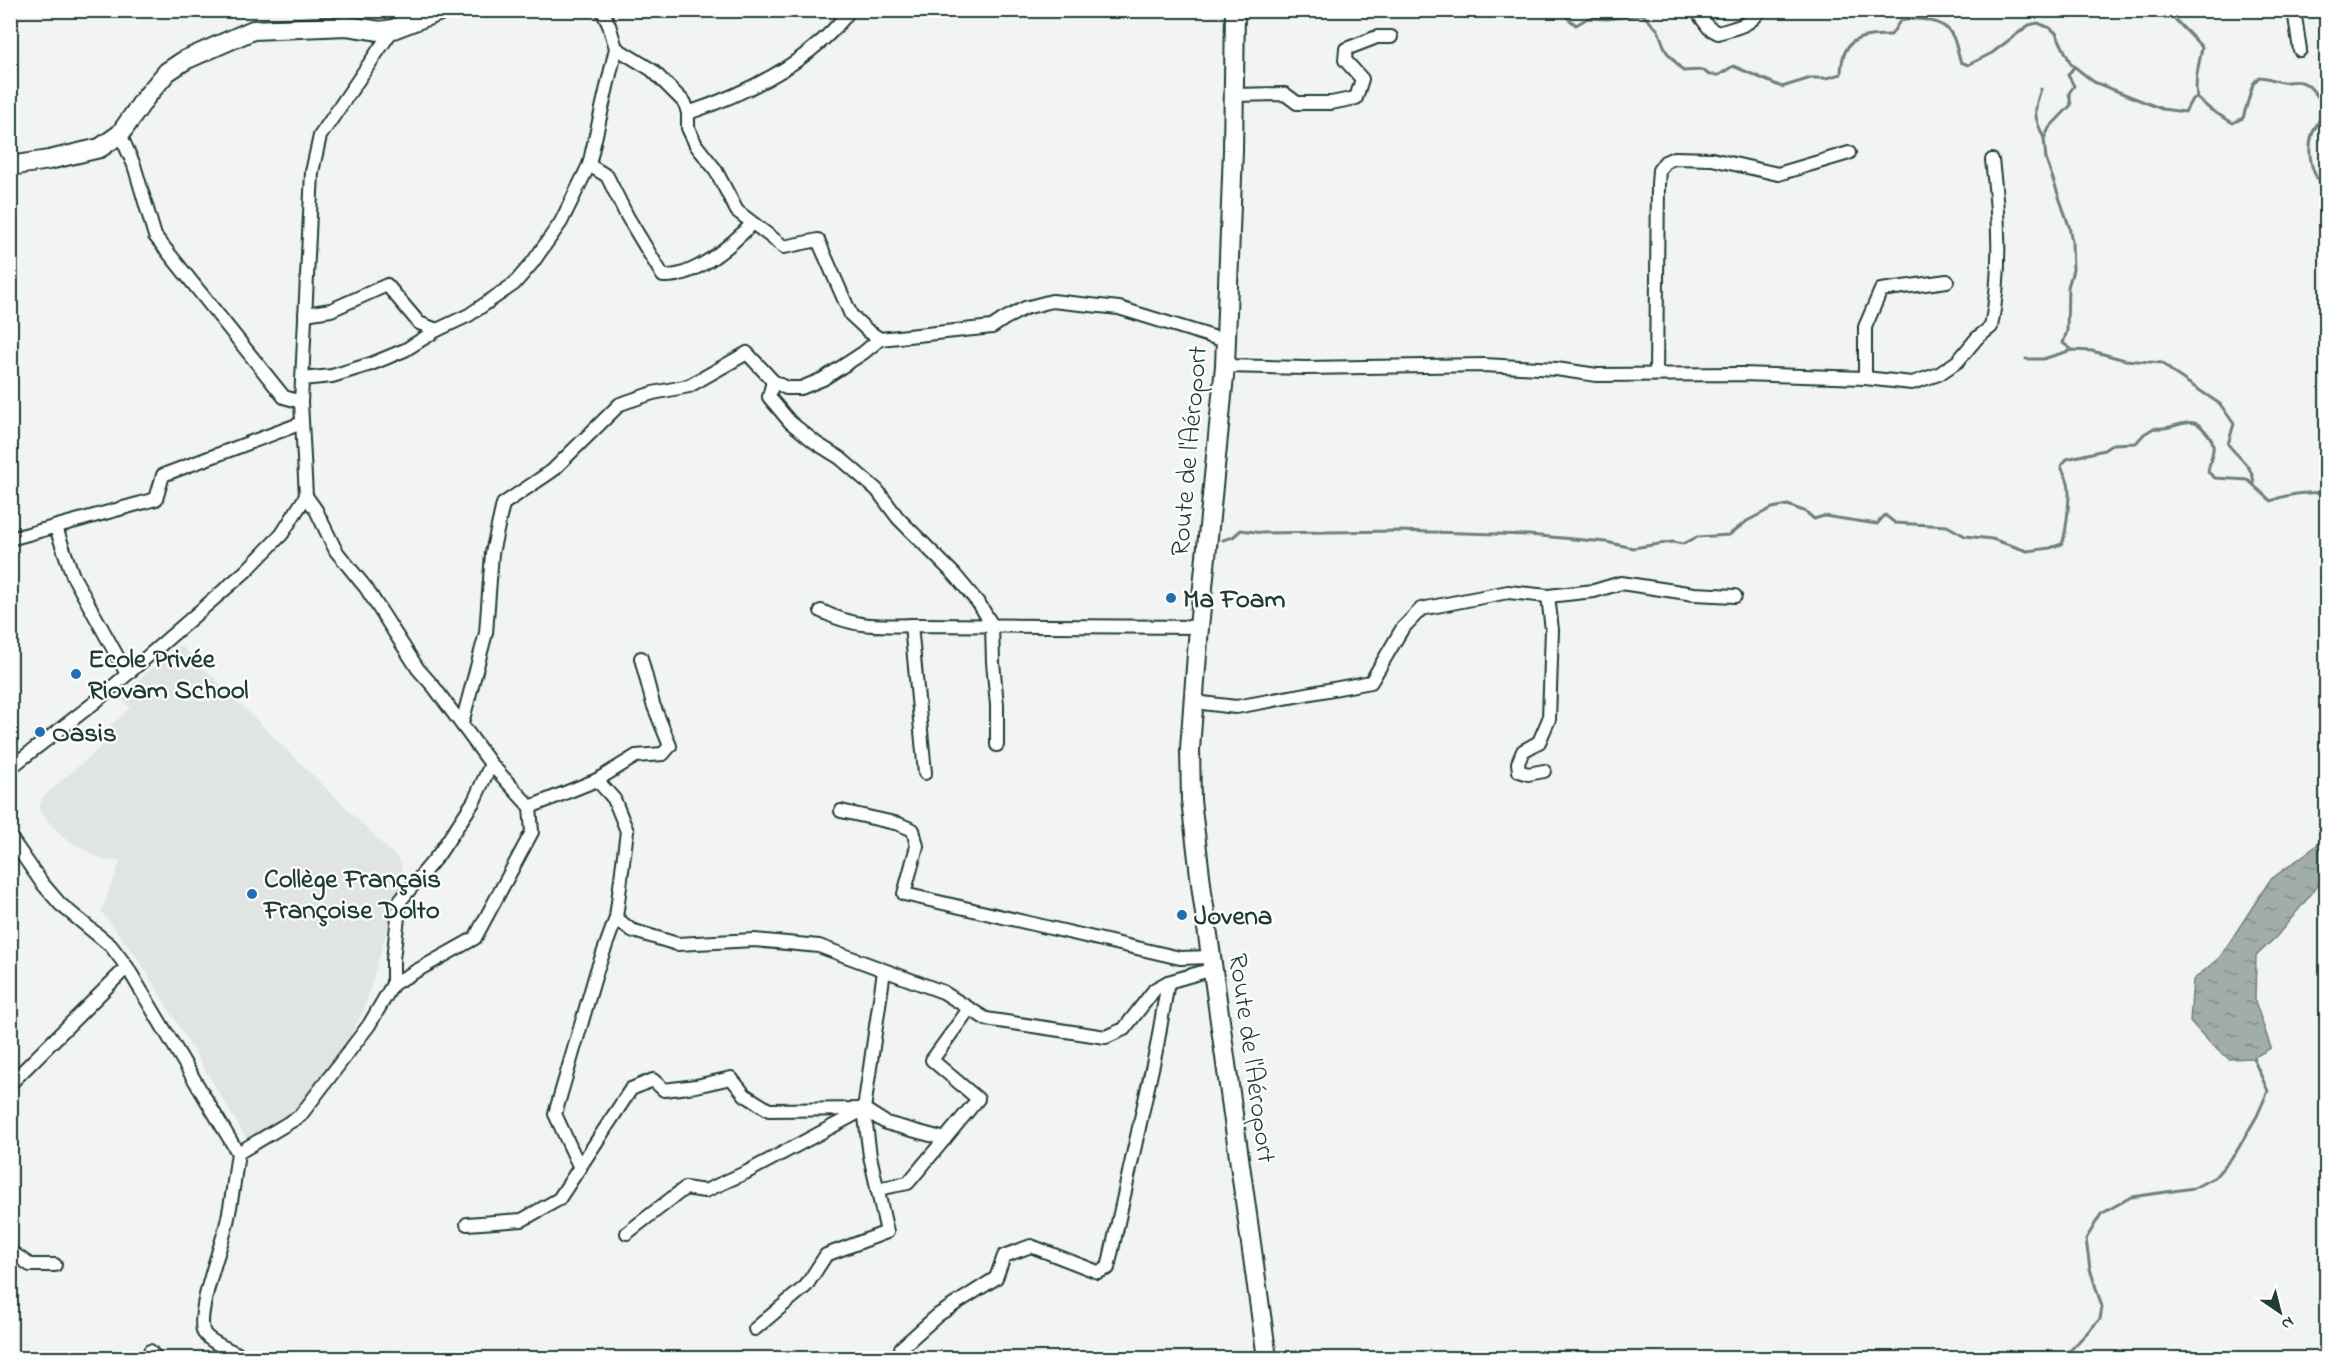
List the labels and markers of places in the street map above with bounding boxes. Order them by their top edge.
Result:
place label: Ma Foam [1183,581,1285,620]
marker: Ma Foam [1164,591,1178,605]
place label: Ecole Privée Riovam School [88,641,249,711]
marker: Ecole Privée Riovam School [69,667,83,681]
place label: Oasis [52,715,117,754]
marker: Oasis [33,725,47,739]
place label: Collège Français Françoise Dolto [262,861,441,931]
marker: Collège Français Françoise Dolto [245,887,259,901]
place label: Jovena [1194,898,1272,937]
marker: Jovena [1175,908,1189,922]

